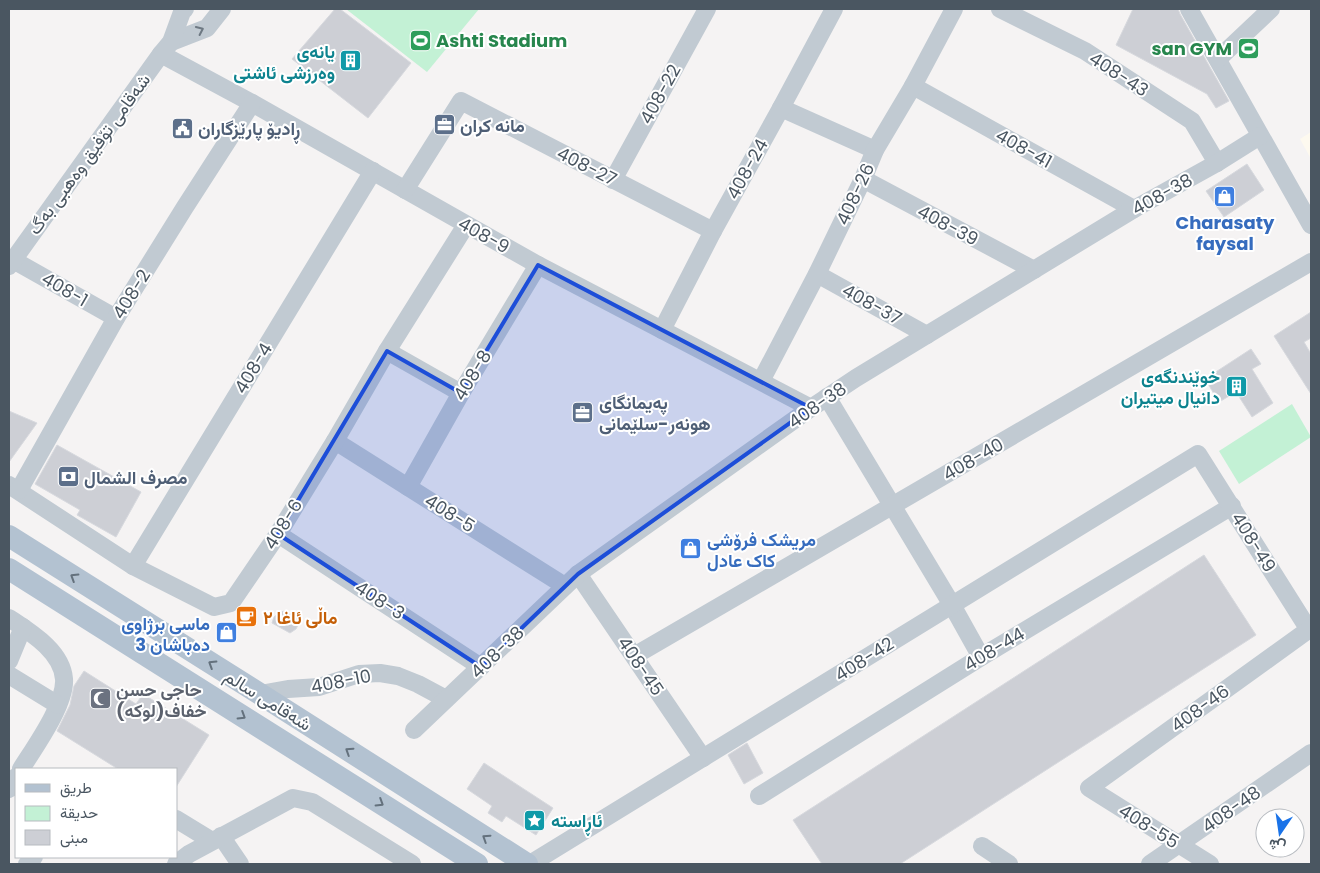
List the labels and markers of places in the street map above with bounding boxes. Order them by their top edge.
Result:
sports icon: Ashti Stadium [408,28,432,52]
place label: Ashti Stadium [436,28,567,53]
place label: san GYM [1151,36,1232,61]
sports icon: san GYM [1236,36,1260,60]
place label: یانەی وەرزشی ئاشتی [233,39,335,85]
building icon: یانەی وەرزشی ئاشتی [339,49,363,73]
office icon: مانه كران [432,113,456,137]
place label: مانه كران [460,113,525,138]
public building icon: ڕادیۆ پارێزگاران [170,116,194,140]
place label: ڕادیۆ پارێزگاران [198,116,300,144]
shop icon: Charasaty faysal [1213,185,1237,209]
place label: Charasaty faysal [1176,210,1275,256]
place label: خوێندنگەی دانیال میتیران [1121,364,1220,410]
building icon: خوێندنگەی دانیال میتیران [1224,374,1248,398]
place label: پەیمانگای هونەر-سلێمانی [599,390,711,436]
office icon: پەیمانگای هونەر-سلێمانی [571,400,595,424]
bank icon: مصرف الشمال [56,465,80,489]
place label: مصرف الشمال [84,465,188,490]
place label: مریشک فرۆشی کاک عادل [707,527,816,573]
shop icon: مریشک فرۆشی کاک عادل [679,537,703,561]
cafe icon: ماڵی ئاغا ۲ [235,605,259,629]
place label: ماڵی ئاغا ۲ [263,605,338,630]
place label: ماسی برژاوی دەباشان 3 [121,611,210,657]
shop icon: ماسی برژاوی دەباشان 3 [214,621,238,645]
place label: حاجی حسن (لوکه)خفاف [116,677,207,723]
mosque icon: حاجی حسن (لوکه)خفاف [88,687,112,711]
place icon: ئاڕاستە [523,808,547,832]
place label: ئاڕاستە [551,808,602,836]

